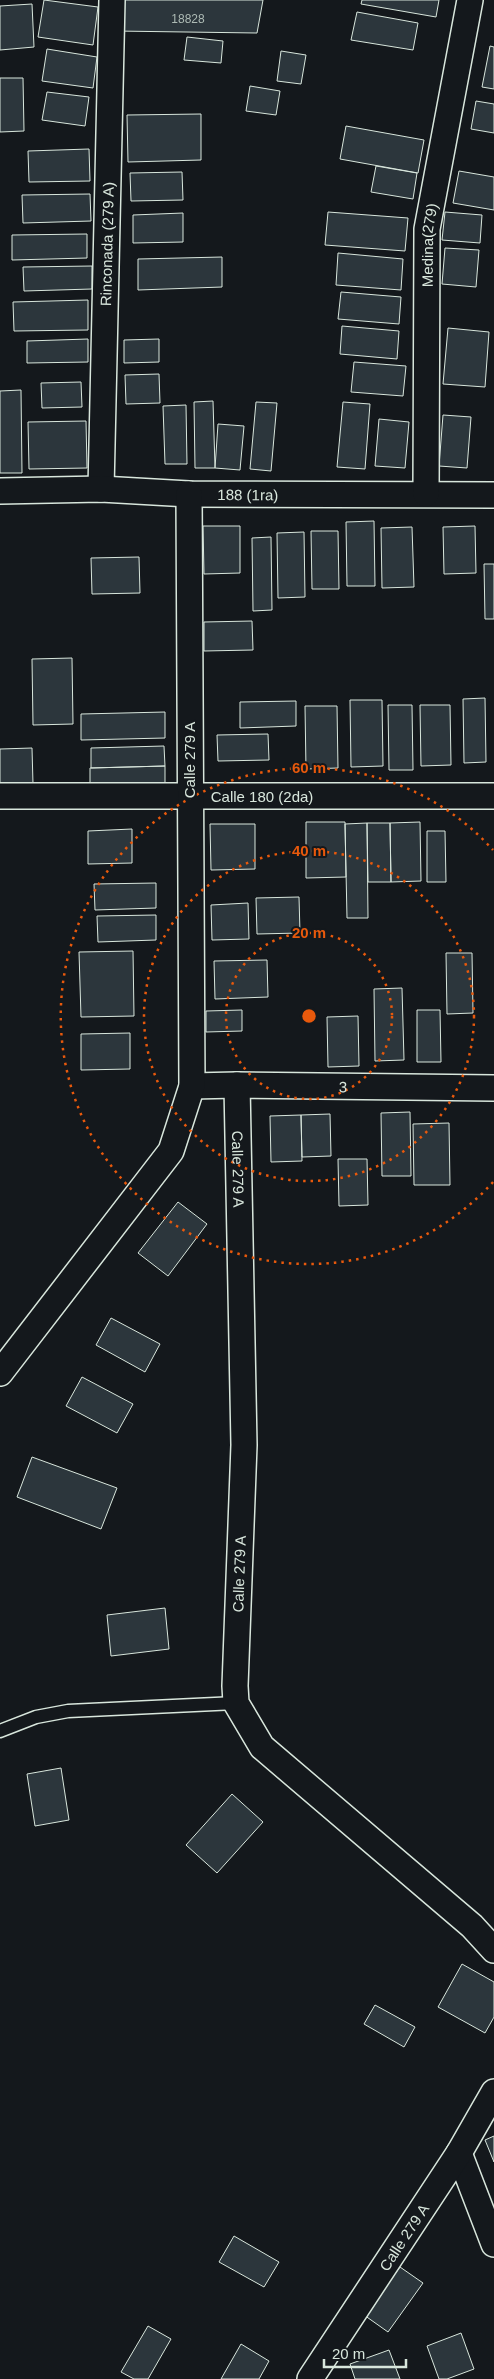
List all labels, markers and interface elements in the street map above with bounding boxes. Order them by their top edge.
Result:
house number: 18828 [171,12,205,26]
street label: Rinconada (279 A) [97,182,116,306]
street label: Medina(279) [418,202,440,287]
street label: 188 (1ra) [217,486,278,503]
street label: Calle 279 A [181,722,198,798]
text: 60 m [292,759,326,776]
street label: Calle 180 (2da) [211,788,313,805]
text: 40 m [292,842,326,859]
text: 20 m [292,924,326,941]
centre of rings [300,1007,318,1025]
street label: 3 [339,1078,347,1095]
street label: Calle 279 A [229,1130,248,1208]
street label: Calle 279 A [229,1535,249,1613]
street label: Calle 279 A [375,2200,432,2274]
scale bar [324,2336,406,2368]
text: 20 m [332,2345,365,2362]

